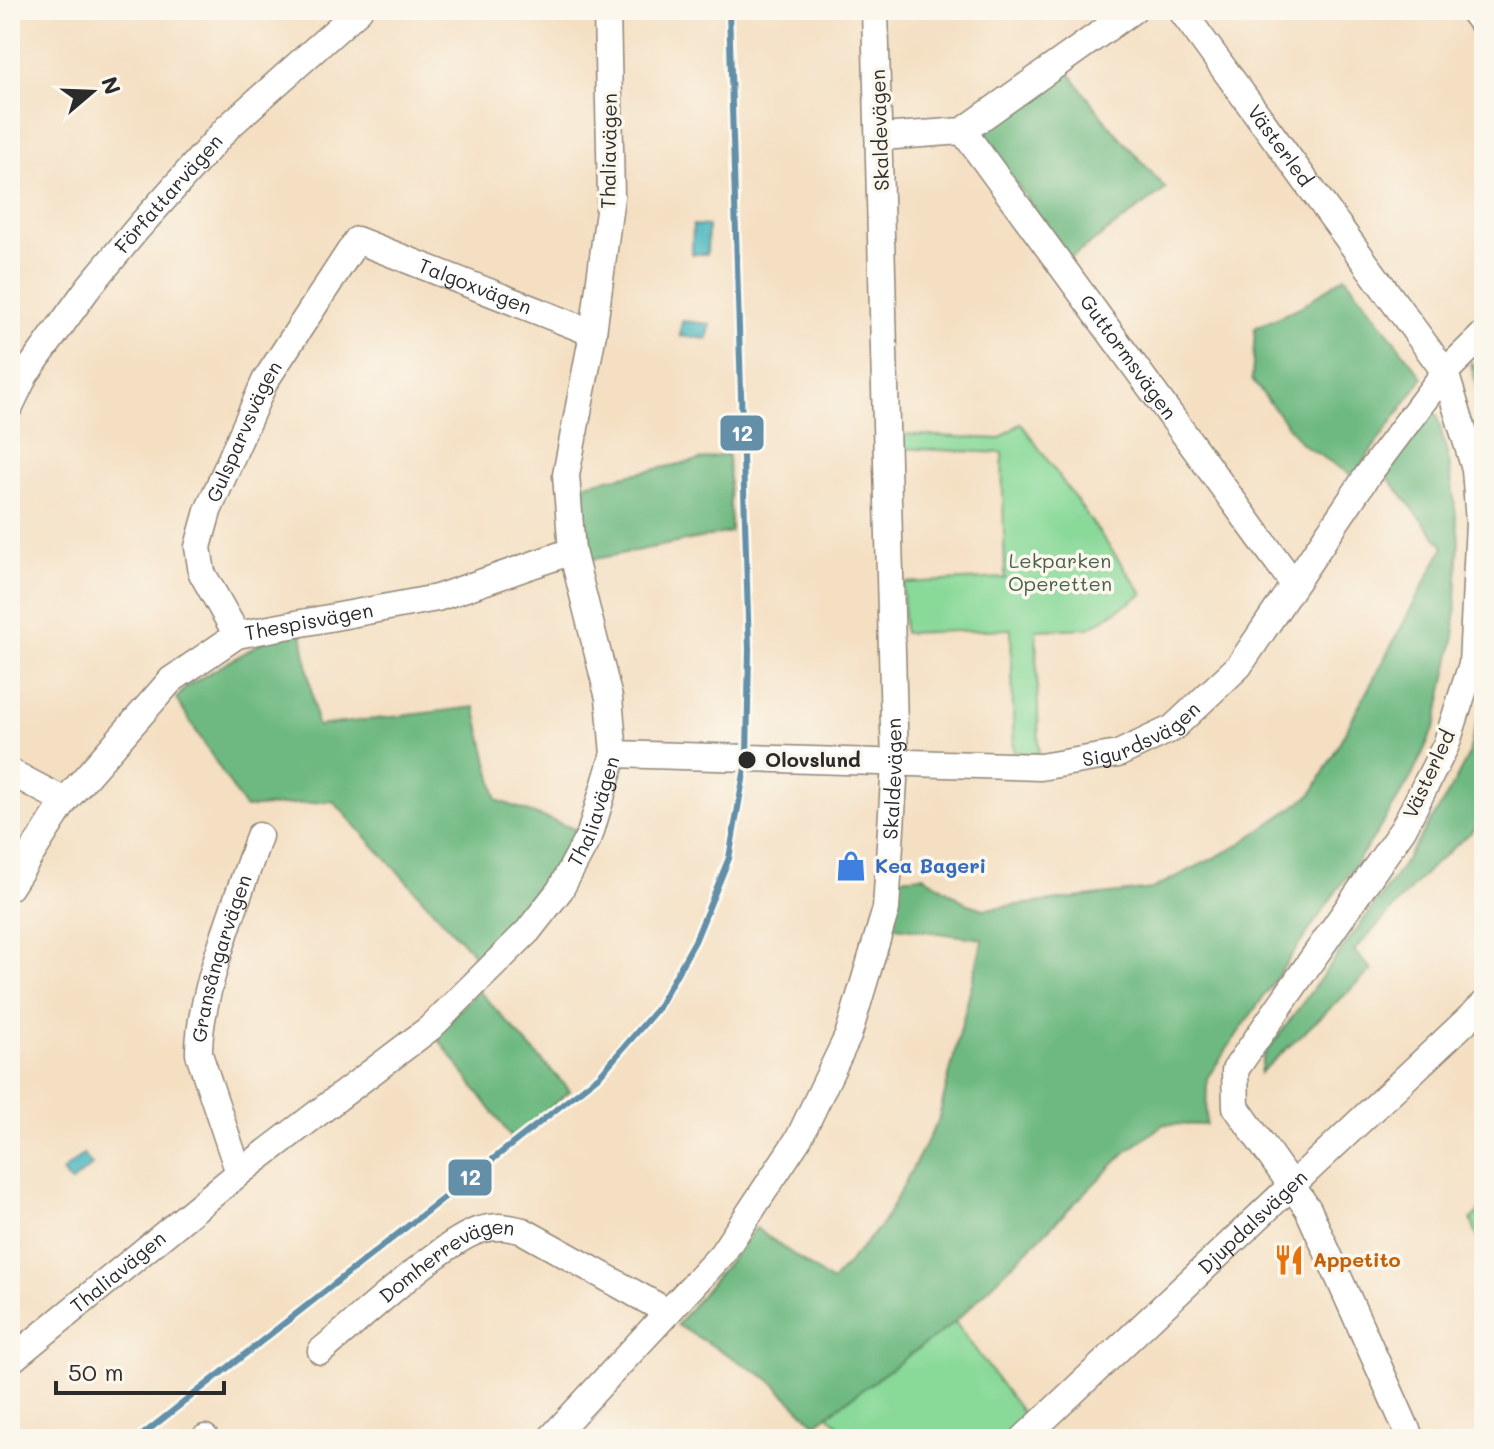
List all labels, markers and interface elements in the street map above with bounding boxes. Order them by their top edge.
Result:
north arrow [52,52,132,132]
street label: Skaldevägen [864,69,894,191]
text: N [95,73,128,98]
street label: Thaliavägen [594,93,622,209]
street label: Västerled [1242,99,1319,191]
street label: Författarvägen [108,128,228,258]
street label: Talgoxvägen [415,252,536,320]
street label: Guttormsvägen [1075,289,1183,424]
street label: Gulsparvsvägen [199,355,287,506]
line badge: 12 [719,414,765,452]
text: 12 [731,418,753,447]
park label: Lekparken Operetten [1008,547,1112,596]
street label: Thespisvägen [242,596,375,645]
street label: Sigurdsvägen [1080,695,1205,772]
street label: Skaldevägen [876,718,907,840]
street label: Västerled [1396,725,1460,822]
place label: Olovslund [765,746,861,772]
marker: Olovslund [736,749,758,771]
street label: Thaliavägen [561,753,625,871]
shop icon: Kea Bageri [834,849,868,883]
place label: Kea Bageri [875,852,986,878]
street label: Gransångarvägen [185,871,257,1043]
line badge: 12 [447,1158,493,1197]
text: 12 [459,1162,481,1191]
street label: Djupdalsvägen [1192,1164,1312,1279]
street label: Domherrevägen [373,1213,517,1308]
street label: Thaliavägen [65,1225,171,1318]
restaurant icon: Appetito [1272,1243,1306,1277]
place label: Appetito [1313,1246,1401,1272]
scale bar [56,1345,224,1395]
text: 50 m [68,1356,124,1387]

